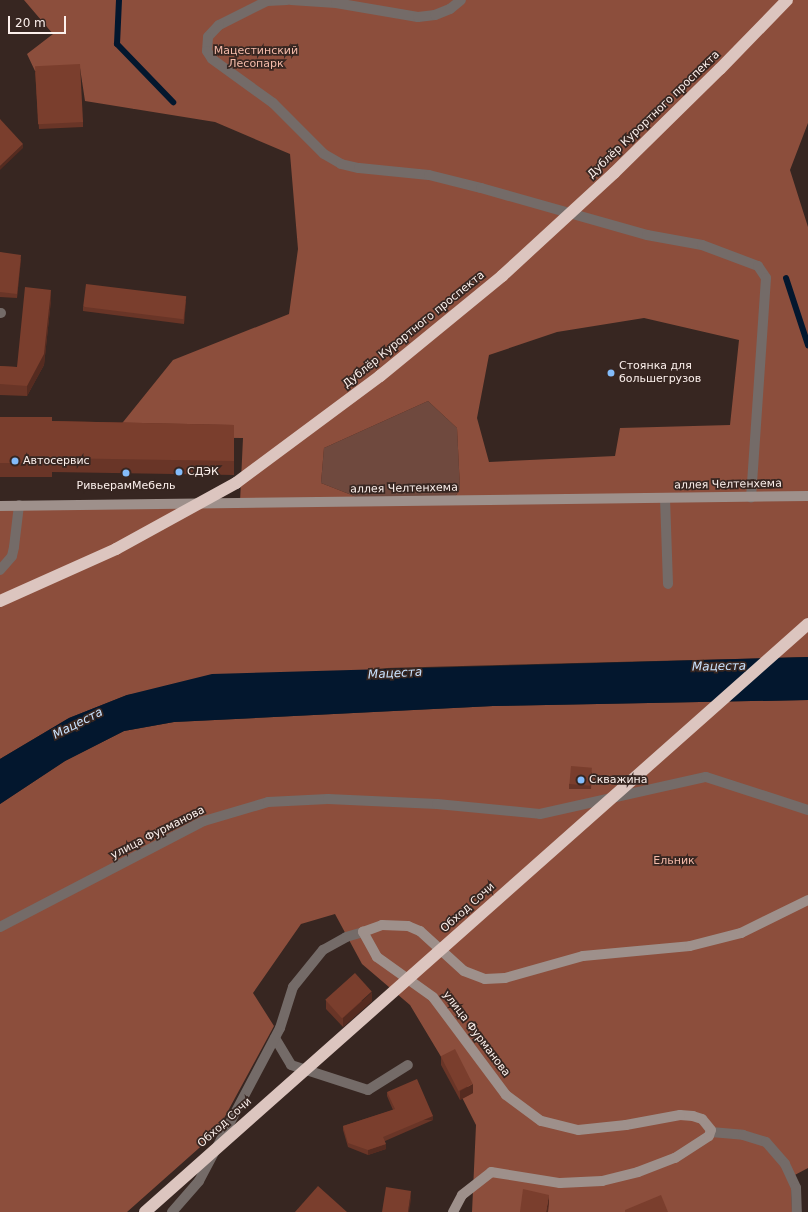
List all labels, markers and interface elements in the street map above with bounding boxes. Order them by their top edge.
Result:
scale bar [10,8,68,34]
text: 20 m [15,16,46,30]
park label: Мацестинский Лесопарк [214,45,298,71]
street label: Дублёр Курортного проспекта [585,48,723,182]
street label: Дублёр Курортного проспекта [341,269,487,391]
place label: Стоянка для большегрузов [619,360,701,386]
marker: Стоянка для большегрузов [606,368,616,378]
place label: Автосервис [23,454,90,468]
marker: Автосервис [10,456,20,466]
place label: СДЭК [187,465,219,479]
marker: СДЭК [174,467,184,477]
marker: РивьерамМебель [121,468,131,478]
street label: аллея Челтенхема [674,477,782,493]
place label: РивьерамМебель [77,479,175,493]
street label: аллея Челтенхема [350,481,458,497]
water label: Мацеста [692,659,746,675]
water label: Мацеста [368,665,422,683]
water label: Мацеста [51,705,105,743]
place label: Скважина [589,773,648,787]
marker: Скважина [576,775,586,785]
street label: улица Фурманова [109,804,207,862]
park label: Ельник [653,854,695,868]
street label: Обход Сочи [438,880,498,936]
street label: улица Фурманова [440,989,512,1079]
street label: Обход Сочи [195,1095,255,1151]

